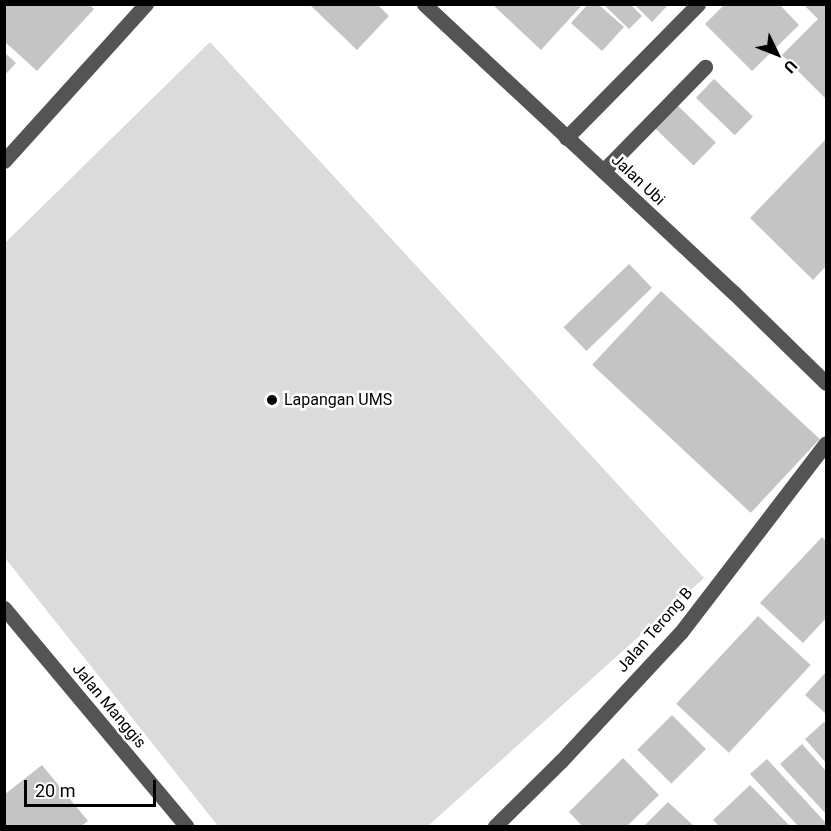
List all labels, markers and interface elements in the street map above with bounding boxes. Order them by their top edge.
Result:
north arrow [747,24,807,84]
text: U [780,56,801,77]
street label: Jalan Ubi [607,150,669,210]
place label: Lapangan UMS [284,390,392,410]
marker: Lapangan UMS [265,393,279,407]
street label: Jalan Terong B [613,584,697,676]
street label: Jalan Manggis [68,660,150,752]
scale bar [27,768,159,806]
text: 20 m [35,780,75,801]

